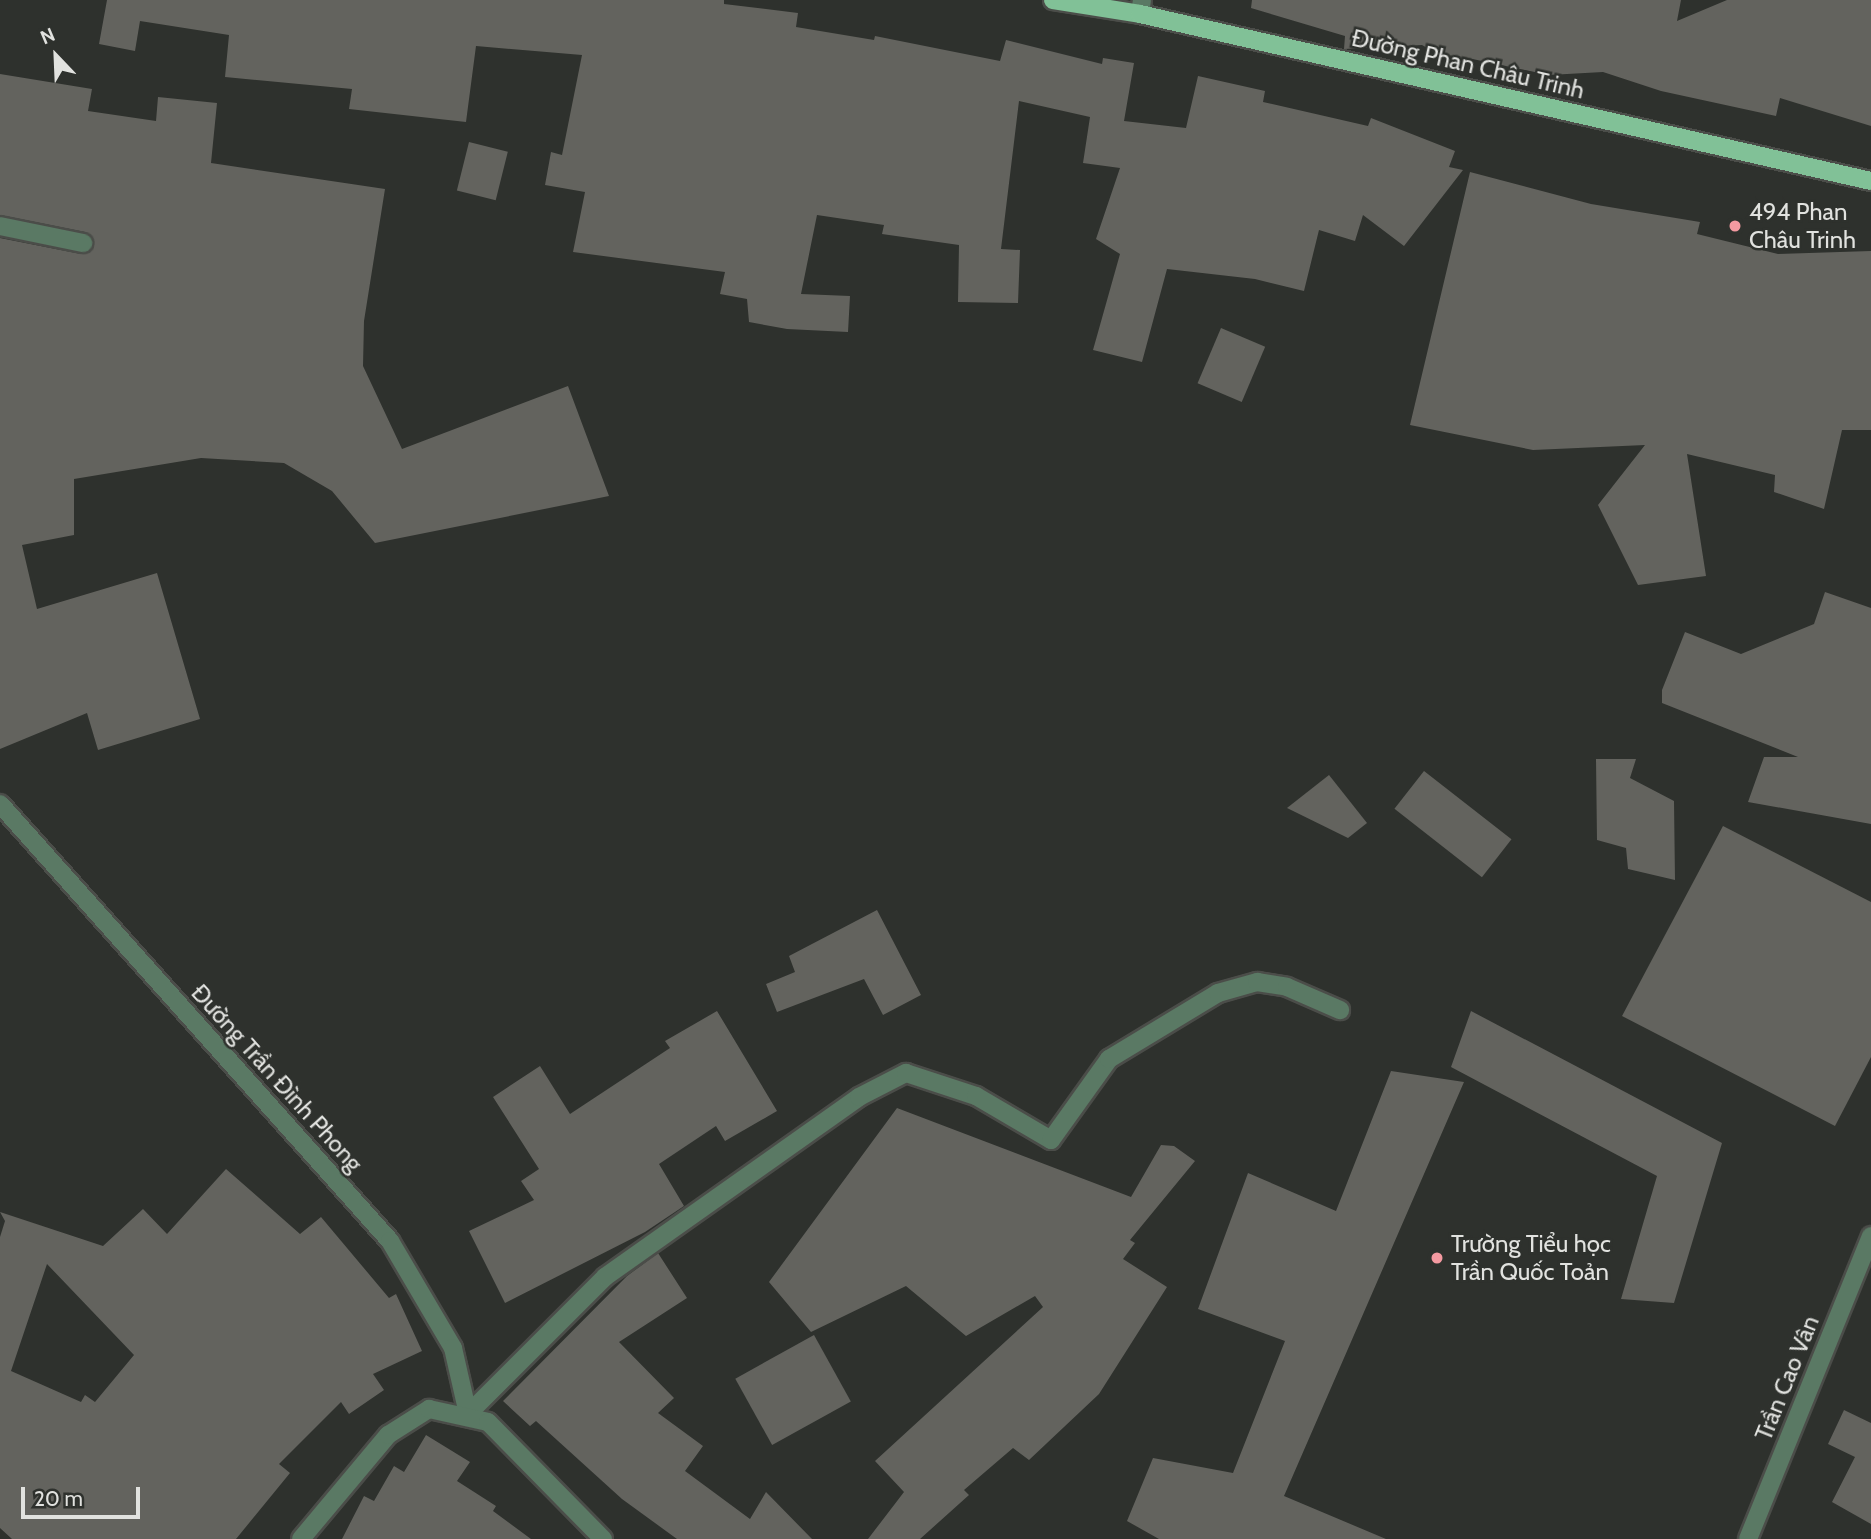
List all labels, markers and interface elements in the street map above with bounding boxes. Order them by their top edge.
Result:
north arrow [21,21,91,91]
text: N [37,23,58,49]
street label: Đường Phan Châu Trinh [1349,23,1587,105]
place label: 494 Phan Châu Trinh [1749,198,1856,254]
marker: 494 Phan Châu Trinh [1727,218,1743,234]
street label: Đường Trần Đình Phong [185,978,369,1178]
place label: Trường Tiểu học Trần Quốc Toản [1451,1230,1611,1286]
marker: Trường Tiểu học Trần Quốc Toản [1429,1250,1445,1266]
street label: Trần Cao Vân [1749,1311,1825,1445]
scale bar [24,1472,144,1516]
text: 20 m [34,1486,83,1511]

